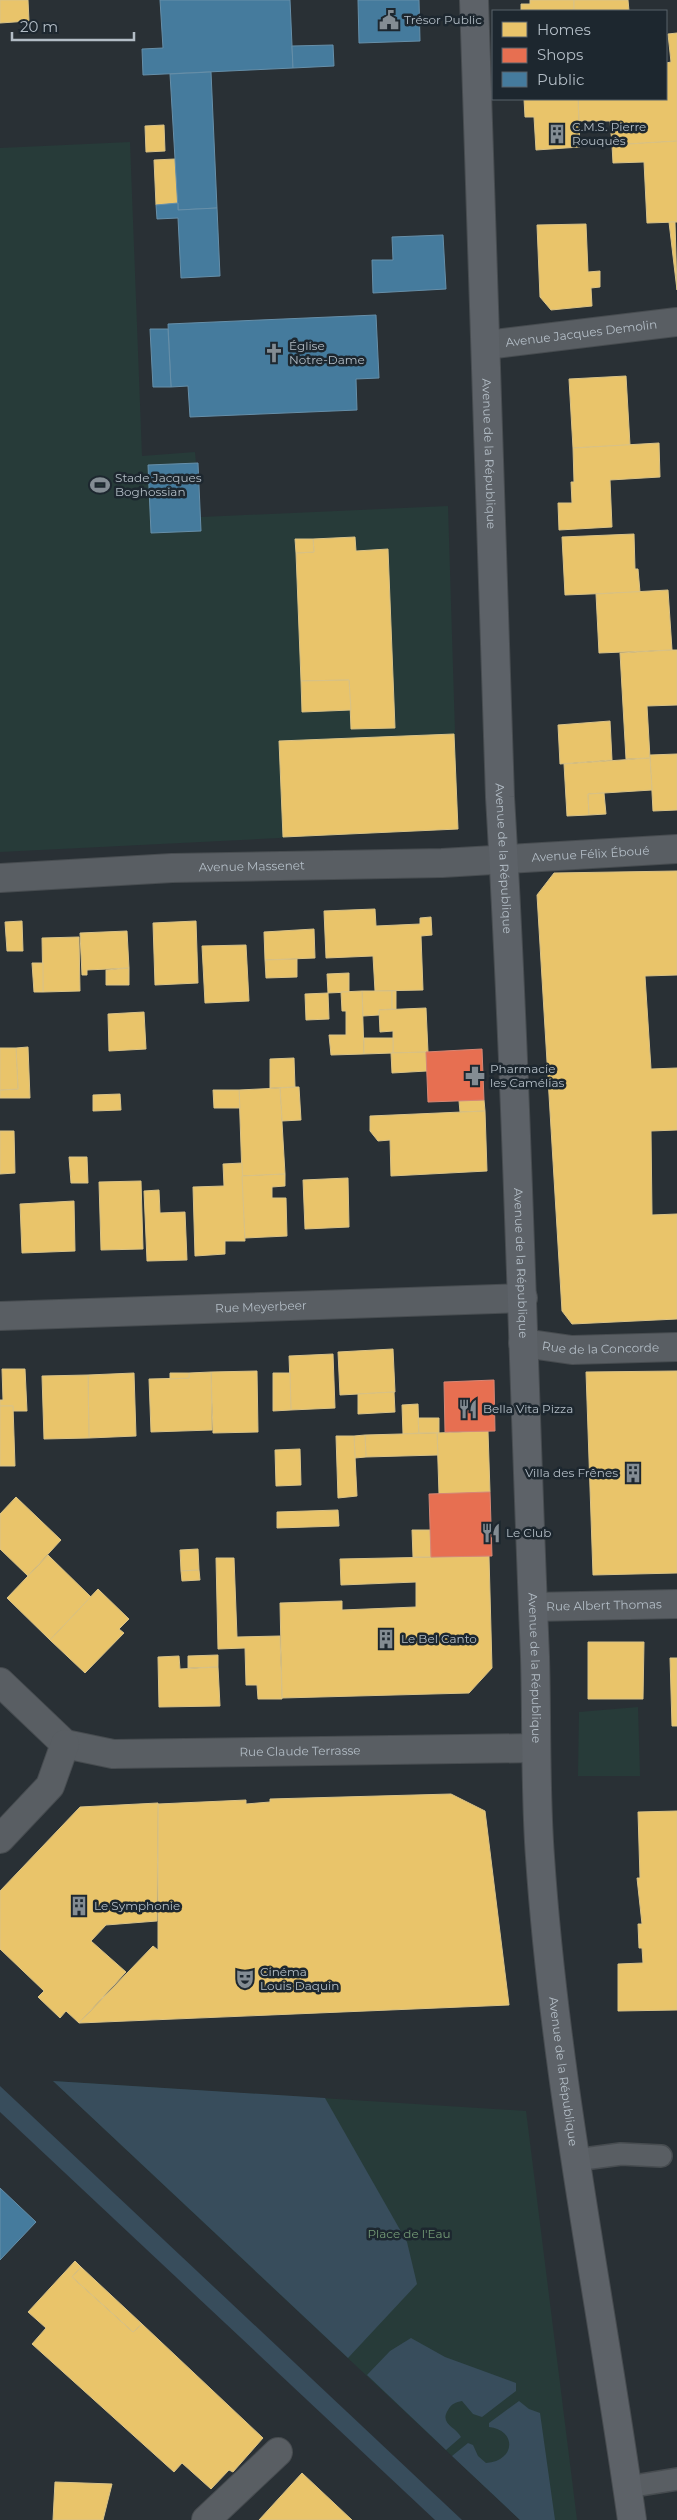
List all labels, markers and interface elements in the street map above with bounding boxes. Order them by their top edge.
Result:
public building icon: Trésor Public [378,9,400,31]
scale bar [12,10,135,42]
legend [492,10,667,100]
place label: Trésor Public [404,12,482,27]
text: 20 m [20,17,58,36]
text: Homes [537,20,591,39]
text: Shops [537,45,583,64]
text: Public [537,70,585,89]
place label: C.M.S. Pierre Rouquès [572,119,646,148]
building icon: C.M.S. Pierre Rouquès [546,123,568,145]
street label: Avenue Jacques Demolin [505,316,658,350]
place label: Église Notre-Dame [289,338,365,367]
church icon: Église Notre-Dame [263,342,285,364]
street label: Avenue de la République [479,378,499,529]
place label: Stade Jacques Boghossian [115,470,202,499]
sports icon: Stade Jacques Boghossian [89,474,111,496]
street label: Avenue de la République [493,783,515,934]
street label: Avenue Félix Éboué [531,843,650,865]
street label: Avenue Massenet [198,858,305,875]
place label: Pharmacie les Camélias [490,1061,564,1090]
pharmacy icon: Pharmacie les Camélias [464,1065,486,1087]
street label: Avenue de la République [511,1187,531,1339]
street label: Rue Meyerbeer [215,1297,307,1316]
street label: Rue de la Concorde [541,1338,659,1357]
restaurant icon: Bella Vita Pizza [457,1398,479,1420]
place label: Bella Vita Pizza [483,1401,573,1416]
building icon: Villa des Frênes [622,1462,644,1484]
place label: Villa des Frênes [525,1465,618,1480]
restaurant icon: Le Club [480,1522,502,1544]
place label: Le Club [506,1525,551,1540]
street label: Avenue de la République [525,1592,544,1743]
street label: Rue Albert Thomas [546,1596,662,1614]
building icon: Le Bel Canto [375,1628,397,1650]
place label: Le Bel Canto [401,1631,477,1646]
street label: Rue Claude Terrasse [239,1742,361,1759]
building icon: Le Symphonie [68,1895,90,1917]
place label: Le Symphonie [94,1898,180,1913]
place label: Cinéma Louis Daquin [260,1964,339,1993]
theatre icon: Cinéma Louis Daquin [234,1968,256,1990]
street label: Avenue de la République [546,1996,581,2147]
park label: Place de l'Eau [367,2226,451,2241]

